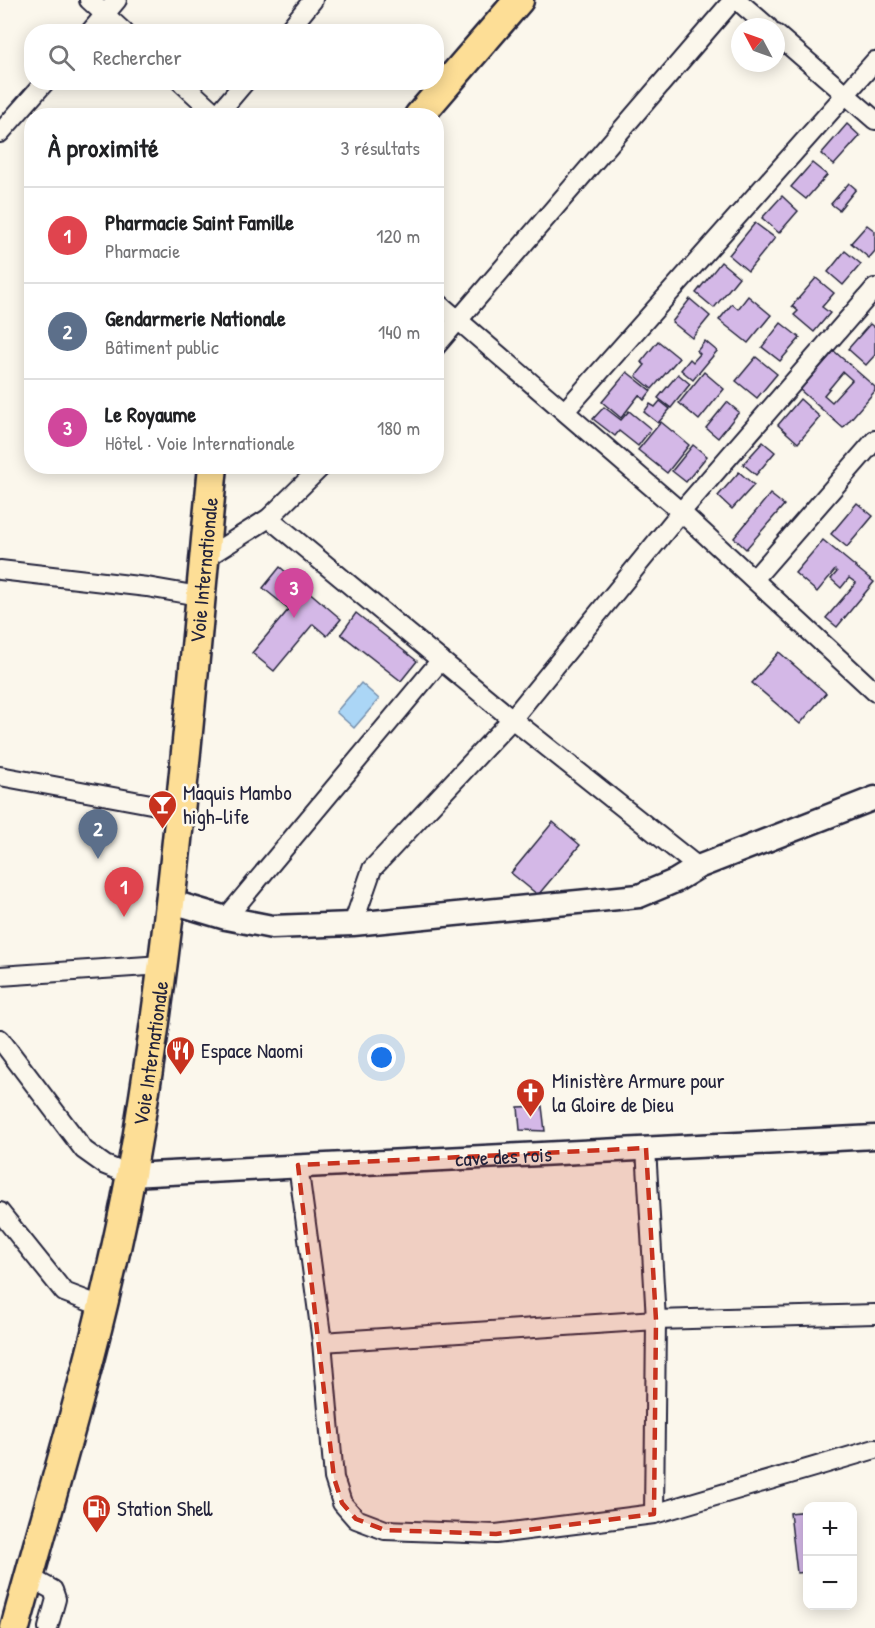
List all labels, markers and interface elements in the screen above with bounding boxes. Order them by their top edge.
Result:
north arrow [731,18,785,72]
search box [24,24,444,90]
icon: search [45,41,78,74]
text: Rechercher [93,42,182,72]
text: À proximité [48,130,159,165]
text: 3 résultats [340,134,420,161]
text: Pharmacie Saint Famille [105,207,294,237]
text: 1 [64,222,71,249]
text: 120 m [376,222,420,249]
text: Pharmacie [105,237,180,264]
text: Gendarmerie Nationale [105,303,286,333]
text: 2 [63,318,72,345]
text: 140 m [378,318,420,345]
text: Bâtiment public [105,333,219,360]
text: Le Royaume [105,399,196,429]
text: 3 [63,414,72,441]
text: 180 m [377,414,420,441]
text: Hôtel · Voie Internationale [105,429,295,456]
street label: Voie Internationale [182,496,224,644]
pin: 3 [274,568,314,618]
place label: Maquis Mambo high-life [183,778,292,831]
bar icon: Maquis Mambo high-life [146,788,178,830]
pin: 2 [78,810,118,859]
pin: 1 [104,868,144,917]
street label: Voie Internationale [125,979,175,1128]
restaurant icon: Espace Naomi [164,1034,196,1076]
place label: Espace Naomi [201,1036,304,1065]
your location [367,1043,396,1072]
place label: Ministère Armure pour la Gloire de Dieu [552,1066,725,1119]
church icon: Ministère Armure pour la Gloire de Dieu [515,1076,547,1118]
street label: cave des rois [454,1139,553,1173]
fuel station icon: Station Shell [80,1492,112,1534]
place label: Station Shell [117,1494,214,1523]
map controls [803,1502,857,1610]
button: + [803,1502,857,1556]
button: − [803,1556,857,1610]

